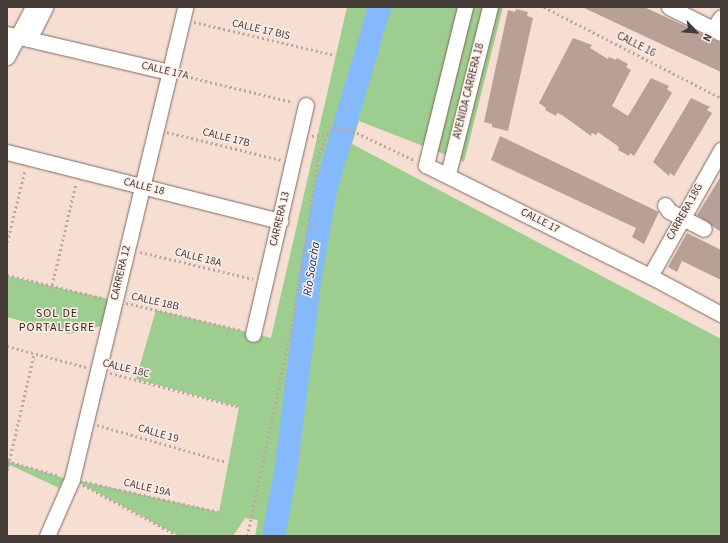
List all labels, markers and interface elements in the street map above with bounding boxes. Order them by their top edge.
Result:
north arrow [676,12,716,52]
street label: CALLE 17 BIS [231,17,291,43]
street label: CALLE 16 [614,30,658,60]
text: N [699,31,716,44]
street label: AVENIDA CARRERA 18 [451,42,487,140]
street label: CALLE 17A [140,59,190,83]
street label: CALLE 17B [201,126,251,150]
street label: CALLE 18 [122,176,166,198]
street label: CARRERA 18G [664,181,706,243]
street label: CARRERA 13 [267,190,293,248]
street label: CALLE 17 [518,206,562,236]
water label: Río Soacha [301,241,323,297]
street label: CARRERA 12 [108,244,134,302]
street label: CALLE 18A [173,246,223,270]
street label: CALLE 18B [130,290,180,314]
district label: SOL DE PORTALEGRE [19,307,95,335]
street label: CALLE 18C [101,357,151,381]
street label: CALLE 19 [136,422,180,446]
street label: CALLE 19A [122,476,172,500]

